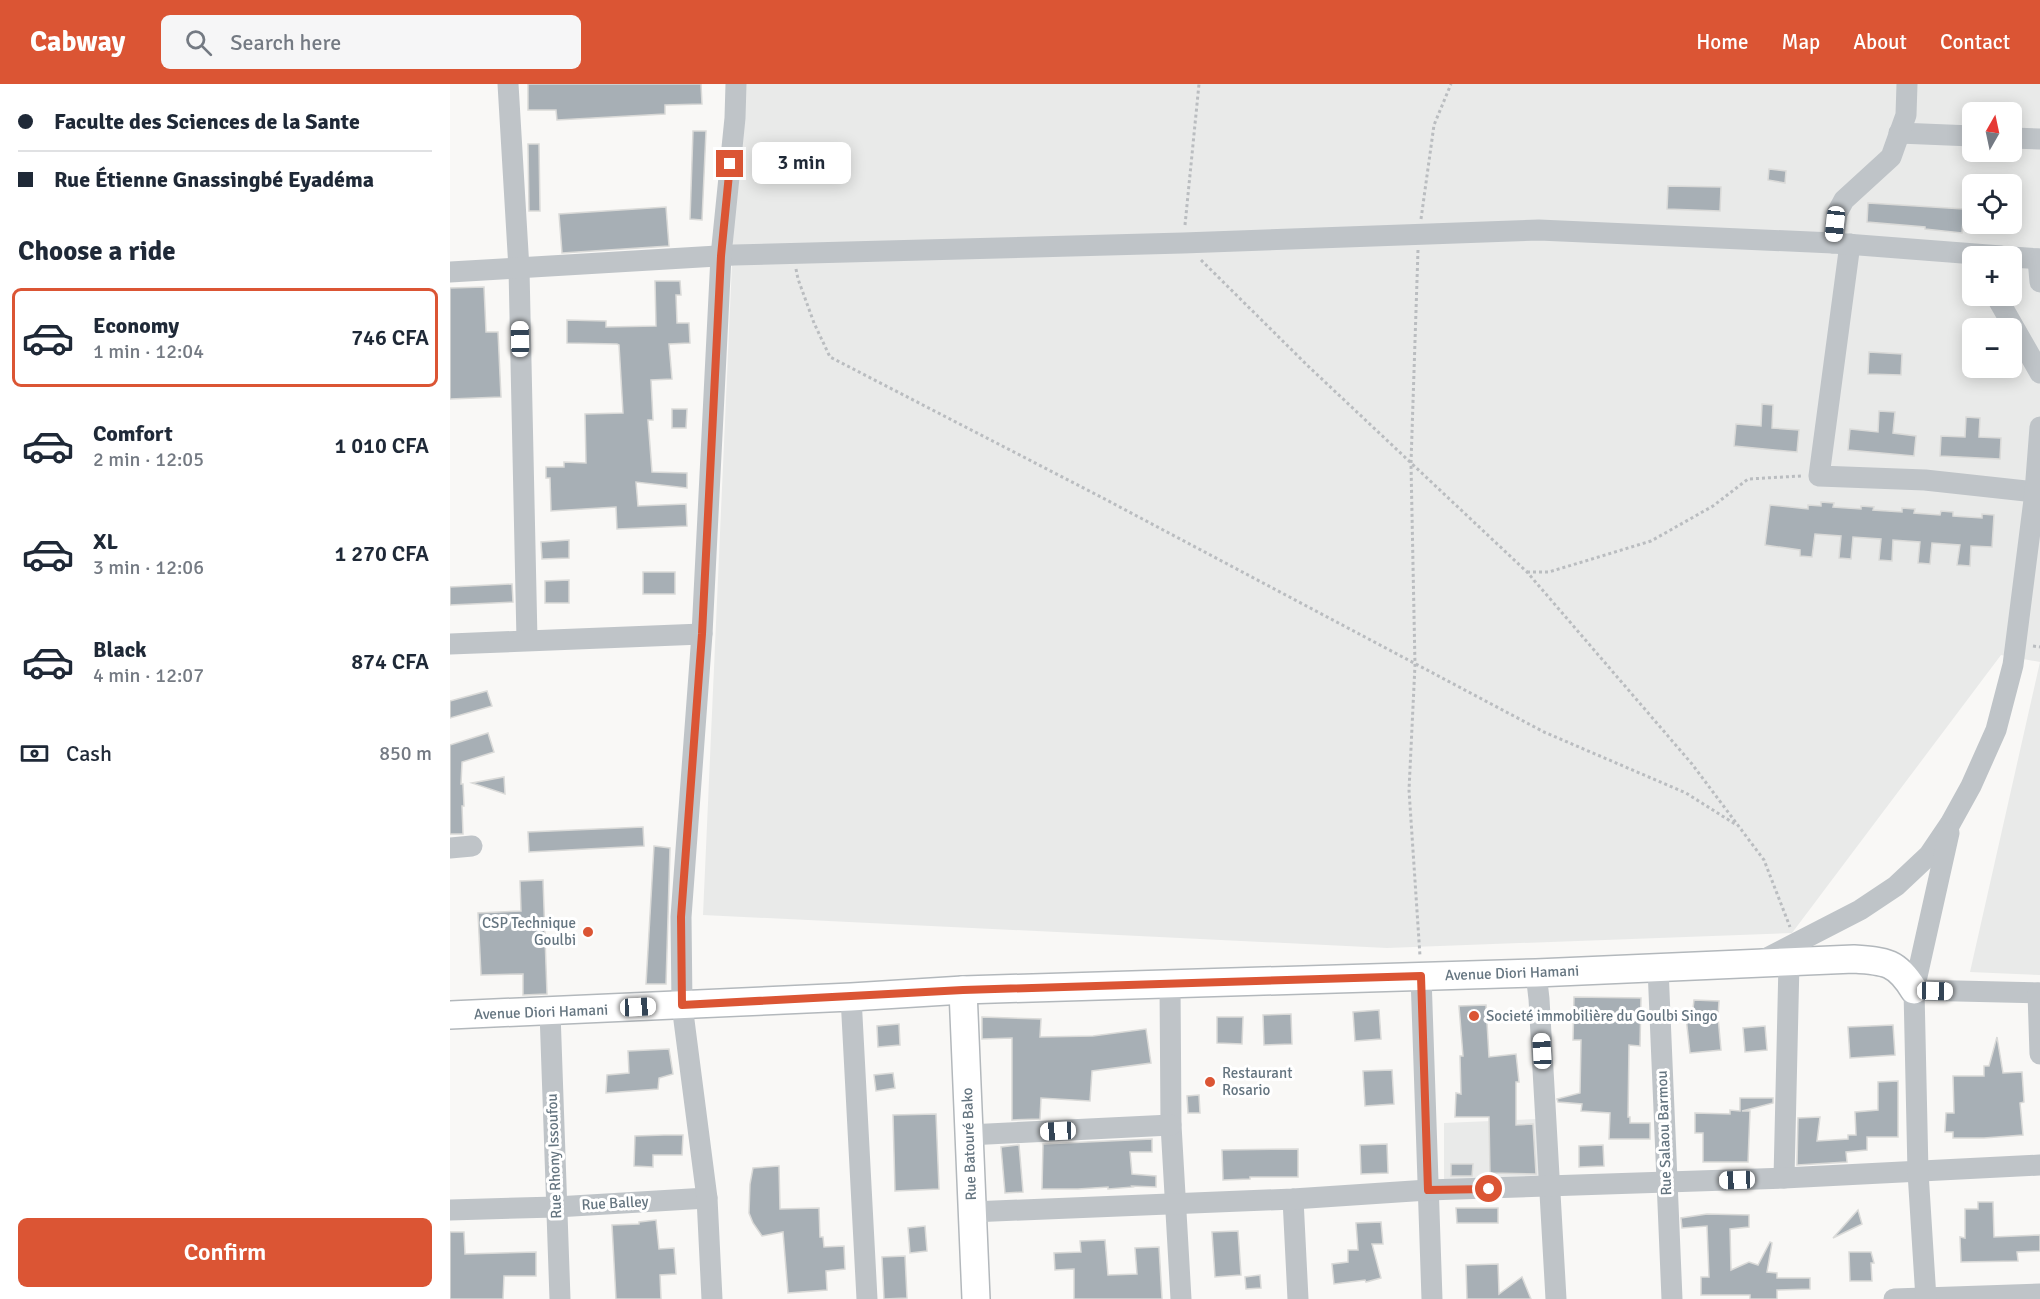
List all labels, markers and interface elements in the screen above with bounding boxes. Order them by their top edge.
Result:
search box [161,15,581,69]
text: Cabway [30,25,125,59]
icon: search [182,26,215,59]
text: Search here [230,29,341,56]
text: Home [1696,29,1749,55]
text: Map [1782,29,1820,55]
text: About [1853,29,1907,55]
text: Contact [1940,29,2010,55]
north arrow [1962,102,2022,162]
map controls [1962,102,2022,378]
text: Faculte des Sciences de la Sante [54,108,360,135]
callout: 3 min [751,143,850,185]
route end [716,150,743,177]
text: 3 min [778,150,825,175]
text: Rue Étienne Gnassingbé Eyadéma [54,166,374,193]
button: locate [1962,174,2022,234]
car [1824,205,1846,243]
text: Choose a ride [18,235,176,268]
button: + [1962,246,2022,306]
icon: car [21,311,75,365]
text: Economy [93,312,179,339]
button: − [1962,318,2022,378]
car [511,321,529,357]
text: 746 CFA [351,324,429,351]
text: 1 min · 12:04 [93,339,204,364]
icon: car [21,419,75,473]
text: Comfort [93,420,173,447]
text: 1 010 CFA [334,432,429,459]
text: 2 min · 12:05 [93,447,204,472]
icon: car [21,527,75,581]
text: XL [93,528,118,555]
text: 1 270 CFA [334,540,429,567]
text: 3 min · 12:06 [93,555,204,580]
icon: car [21,635,75,689]
text: Black [93,636,147,663]
text: 874 CFA [351,648,429,675]
text: 4 min · 12:07 [93,663,204,688]
icon: cash [18,737,51,770]
text: Cash [66,740,112,767]
text: 850 m [379,741,432,766]
place label: CSP Technique Goulbi [482,914,576,949]
marker: CSP Technique Goulbi [581,925,595,939]
street label: Avenue Diori Hamani [1444,962,1580,984]
car [1917,982,1953,1000]
car [620,997,656,1017]
street label: Avenue Diori Hamani [473,1001,609,1023]
place label: Societé immobilière du Goulbi Singo [1486,1007,1718,1025]
marker: Societé immobilière du Goulbi Singo [1467,1009,1481,1023]
car [1532,1033,1552,1069]
place label: Restaurant Rosario [1222,1064,1292,1099]
street label: Rue Salaou Barmou [1653,1070,1675,1196]
marker: Restaurant Rosario [1203,1075,1217,1089]
street label: Rue Batouré Bako [958,1087,980,1201]
street label: Rue Rhony Issoufou [543,1093,565,1219]
car [1040,1121,1076,1141]
car [1719,1170,1755,1190]
route start [1475,1175,1502,1202]
street label: Rue Balley [581,1192,649,1214]
button: Confirm [18,1218,432,1287]

